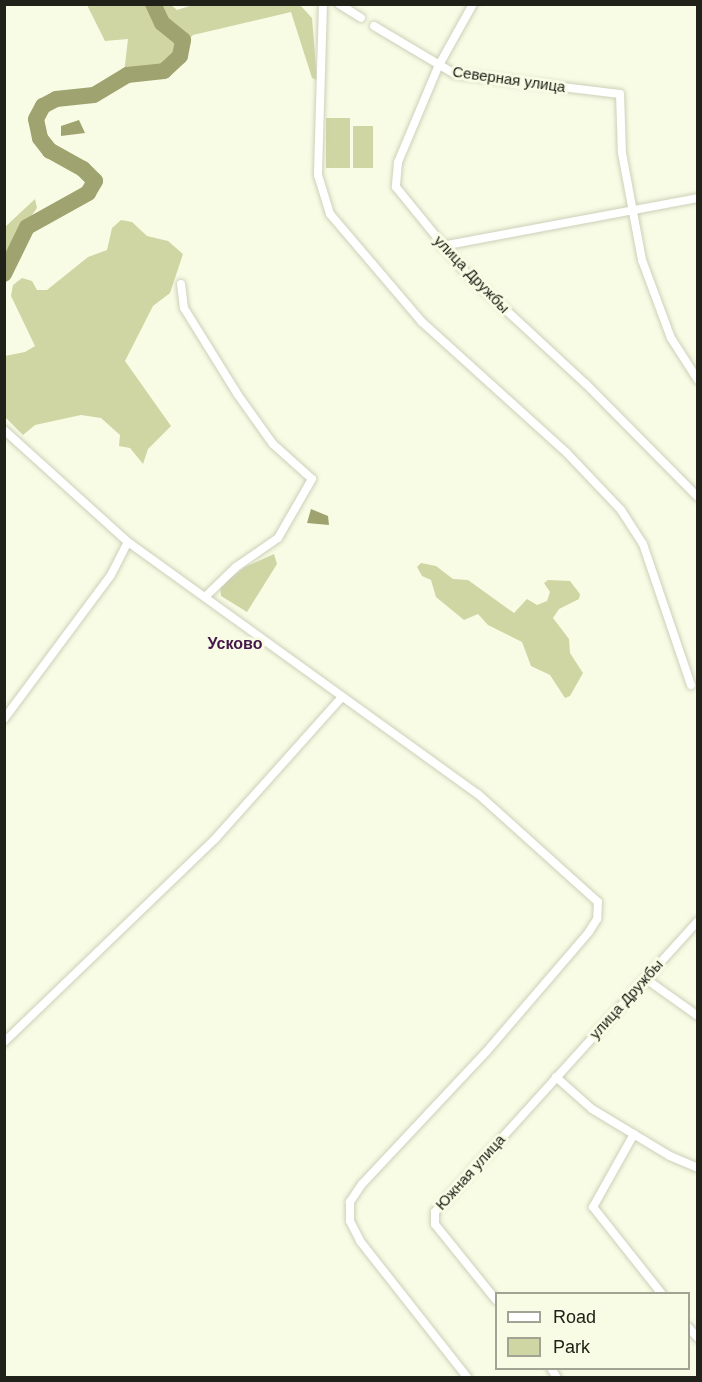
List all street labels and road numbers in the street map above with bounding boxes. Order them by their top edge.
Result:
street label: Северная улица [451,62,567,96]
street label: улица Дружбы [430,231,514,317]
street label: улица Дружбы [586,955,666,1043]
street label: Южная улица [431,1131,509,1213]

